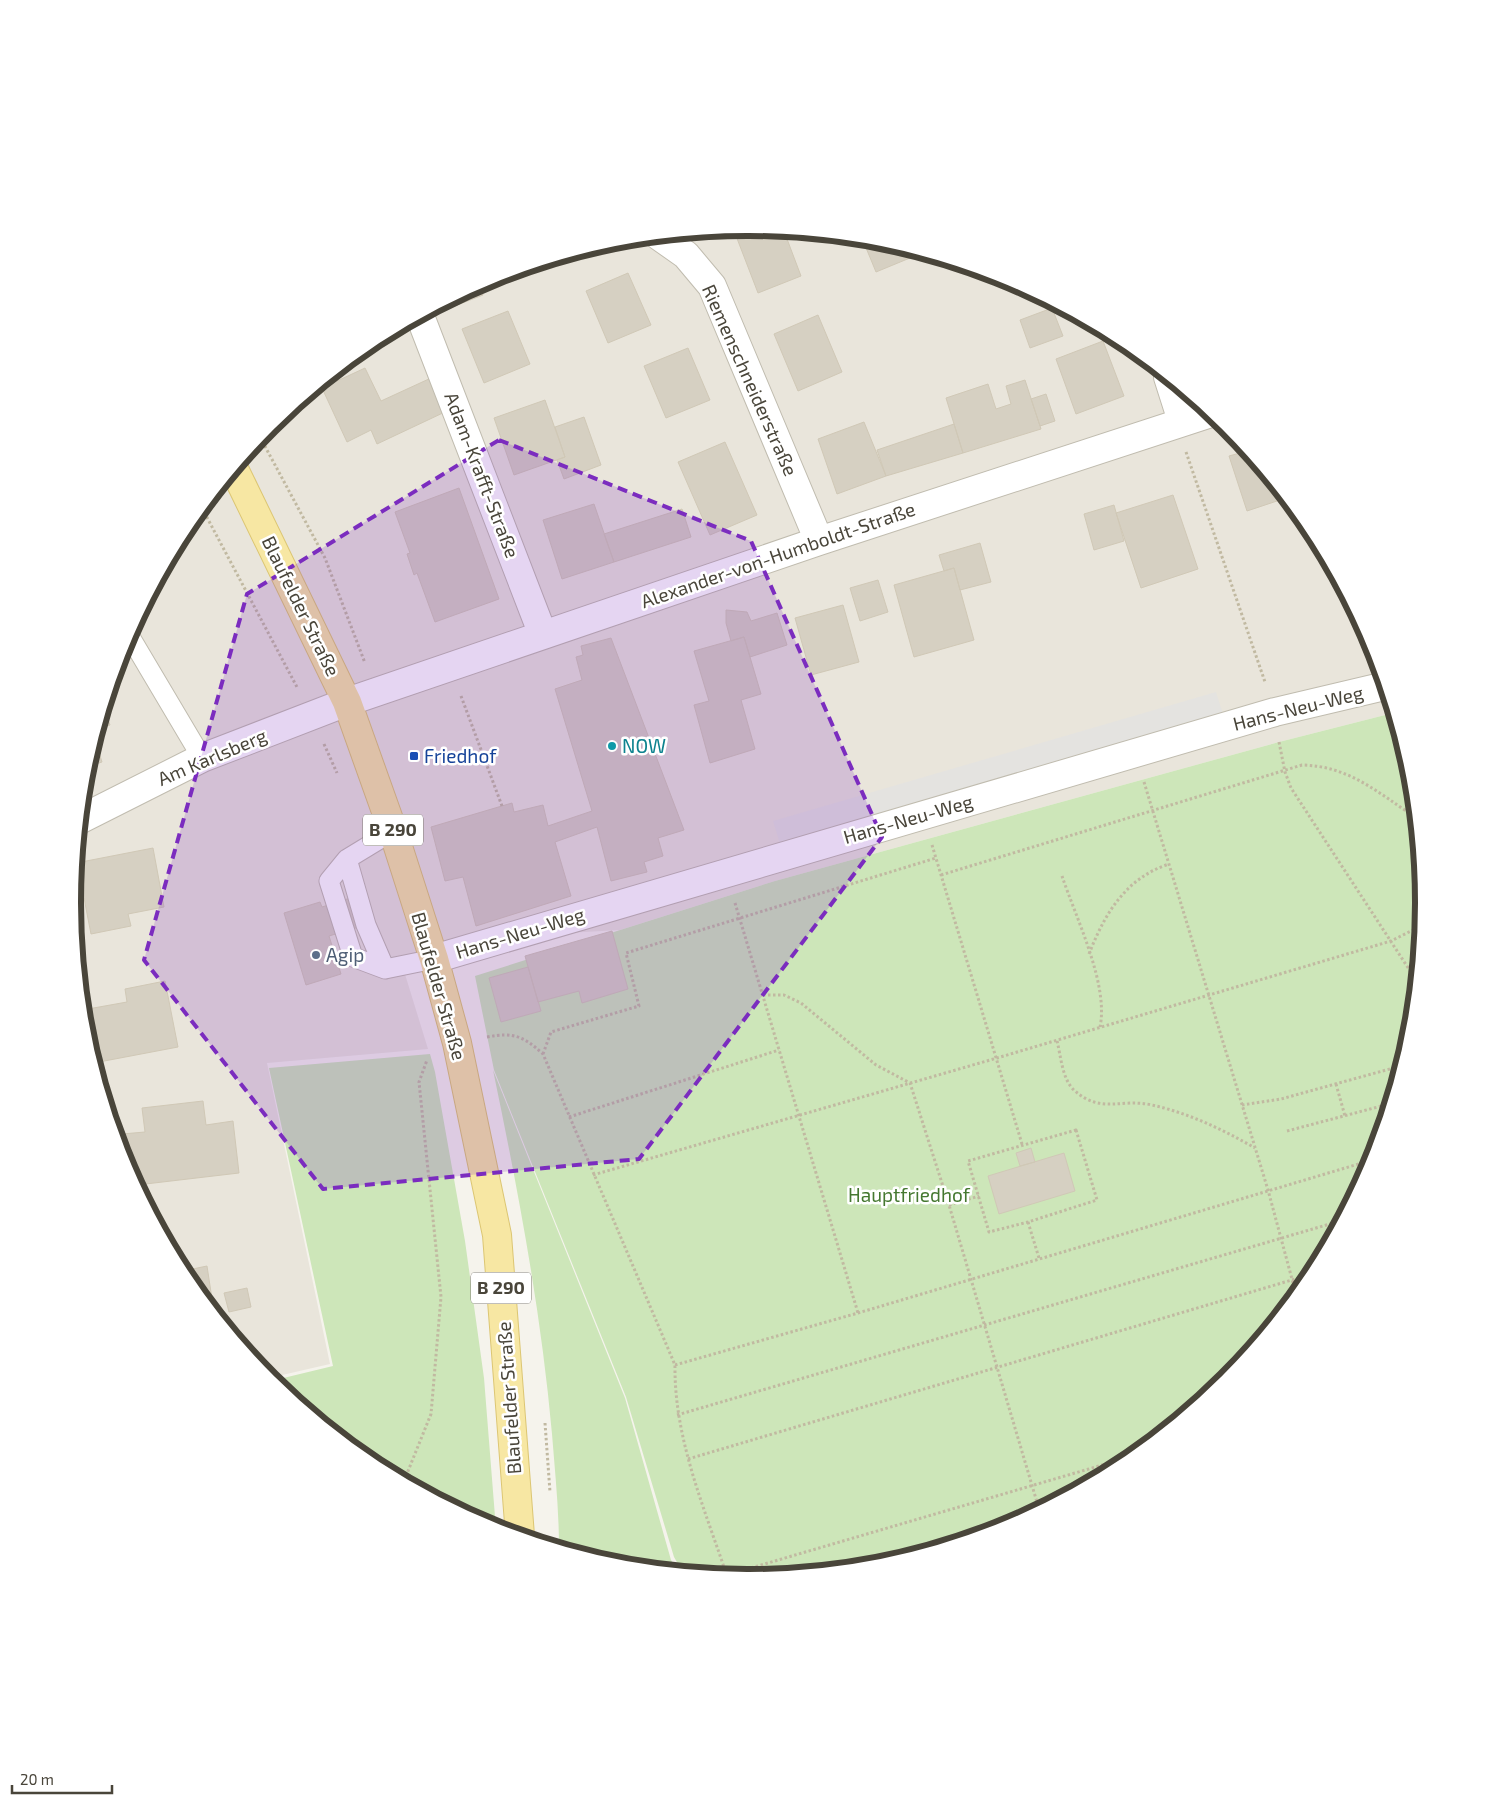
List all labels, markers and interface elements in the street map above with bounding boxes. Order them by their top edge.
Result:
street label: Riemenschneiderstraße [698,280,803,479]
street label: Adam-Krafft-Straße [440,389,525,561]
street label: Alexander-von-Humboldt-Straße [638,497,918,612]
street label: Blaufelder Straße [258,532,345,680]
street label: Hans-Neu-Weg [1230,680,1366,735]
street label: Am Karlsberg [154,723,270,790]
place label: NOW [622,734,666,757]
marker: NOW [606,740,618,752]
place label: Friedhof [424,744,497,767]
marker: Friedhof [408,750,420,762]
street label: Hans-Neu-Weg [840,789,976,848]
road number: B 290 [363,814,423,846]
street label: Hans-Neu-Weg [453,902,587,963]
street label: Blaufelder Straße [407,909,472,1063]
place label: Agip [326,943,364,966]
marker: Agip [310,949,322,961]
park label: Hauptfriedhof [848,1183,971,1206]
road number: B 290 [471,1273,531,1304]
street label: Blaufelder Straße [492,1321,525,1475]
scale bar [12,1762,112,1794]
text: 20 m [20,1770,54,1788]

